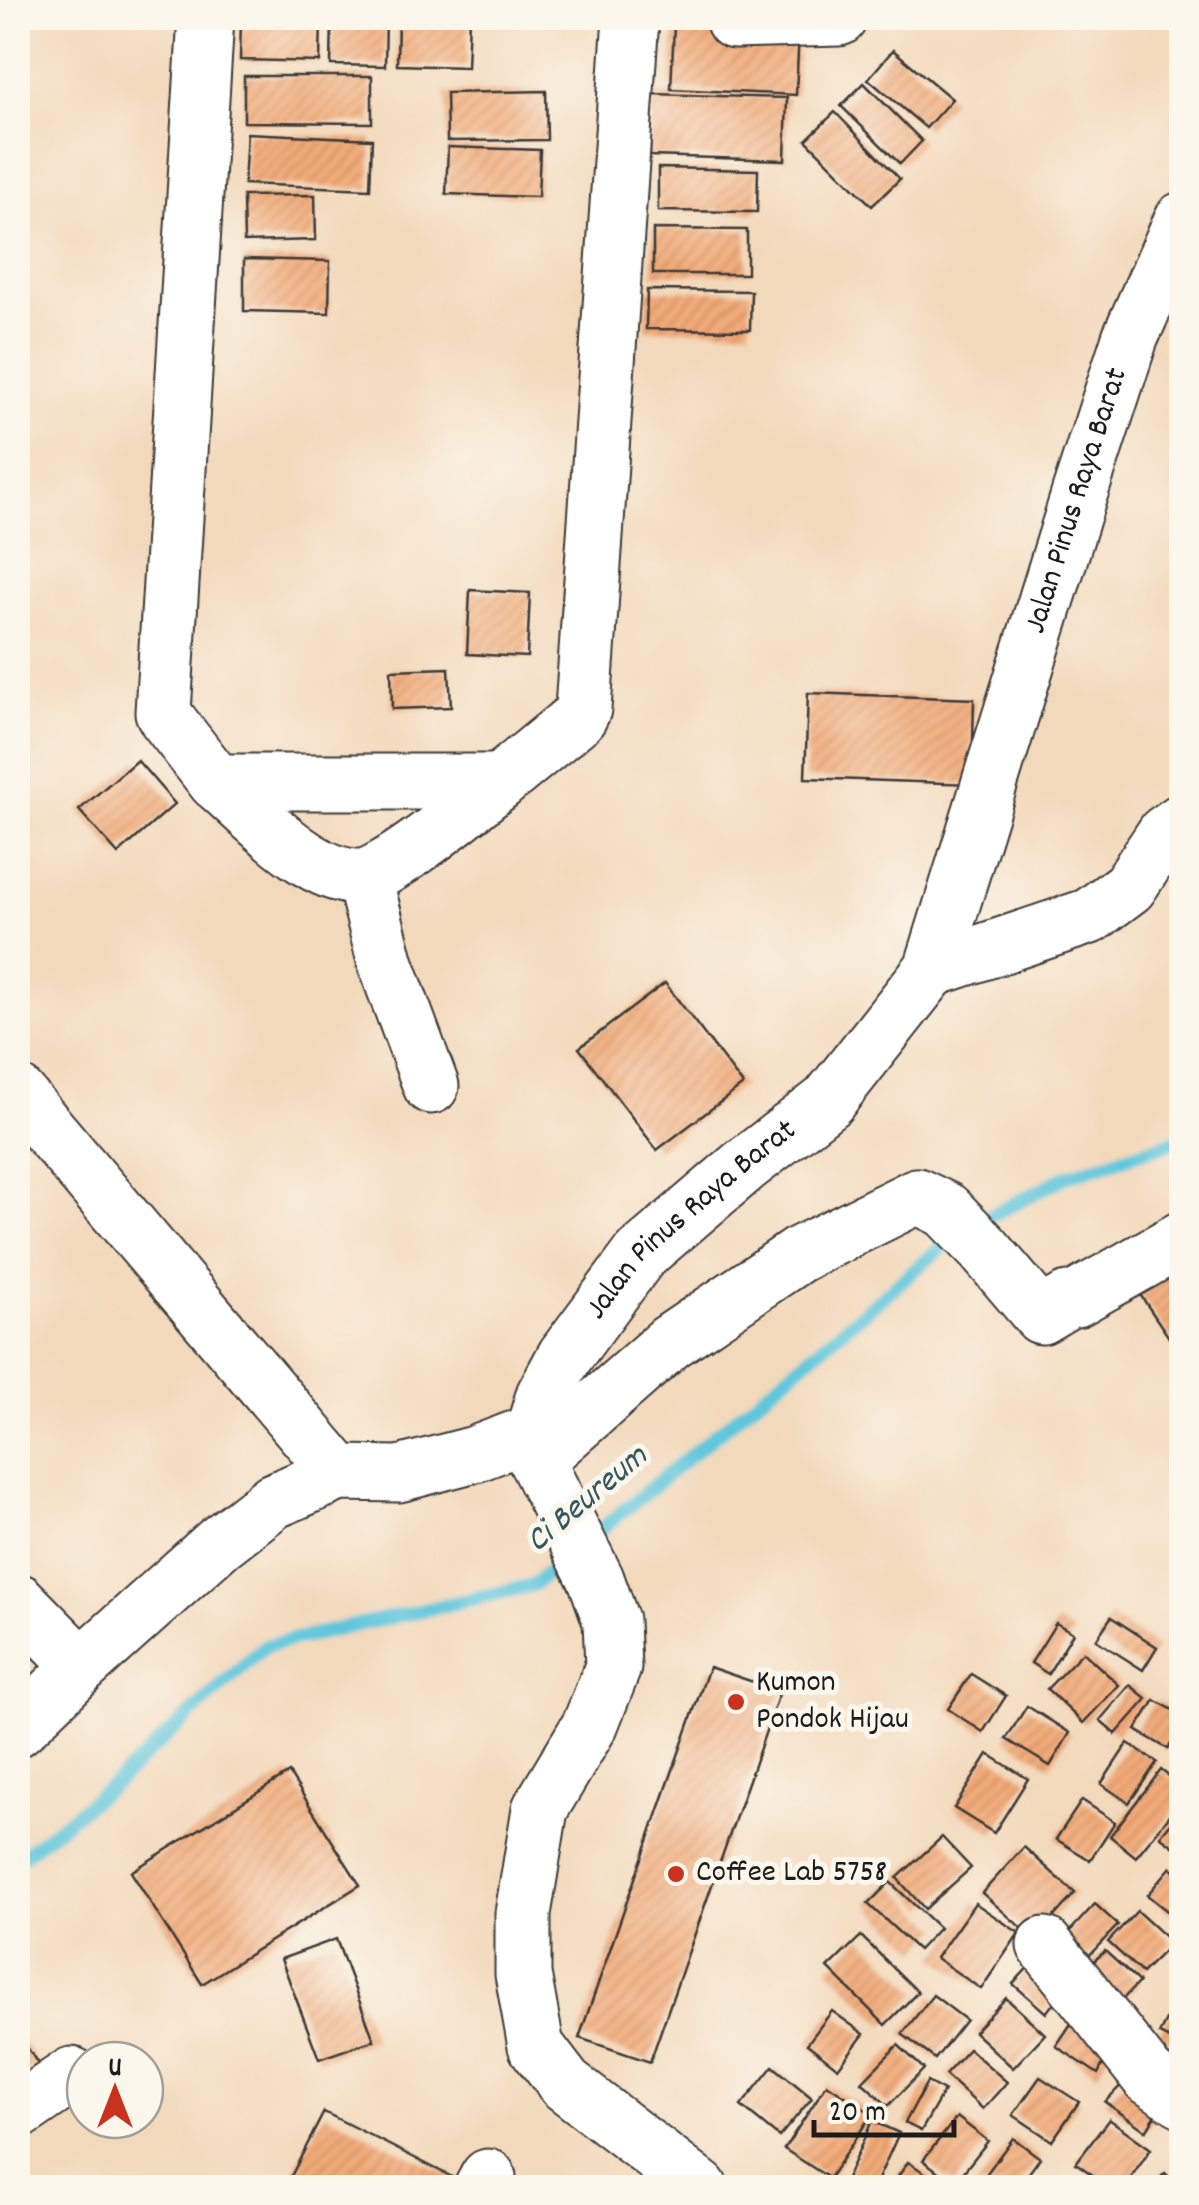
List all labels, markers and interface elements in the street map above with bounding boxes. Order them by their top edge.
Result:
street label: Jalan Pinus Raya Barat [1014,362,1142,639]
street label: Jalan Pinus Raya Barat [576,1109,808,1330]
water label: Ci Beureum [516,1433,661,1566]
place label: Kumon Pondok Hijau [756,1661,909,1744]
marker: Kumon Pondok Hijau [725,1691,747,1713]
place label: Coffee Lab 5758 [696,1851,887,1897]
marker: Coffee Lab 5758 [665,1863,687,1885]
north arrow [65,2040,165,2140]
text: U [108,2050,122,2090]
scale bar [814,2075,954,2137]
text: 20 m [829,2093,886,2136]

